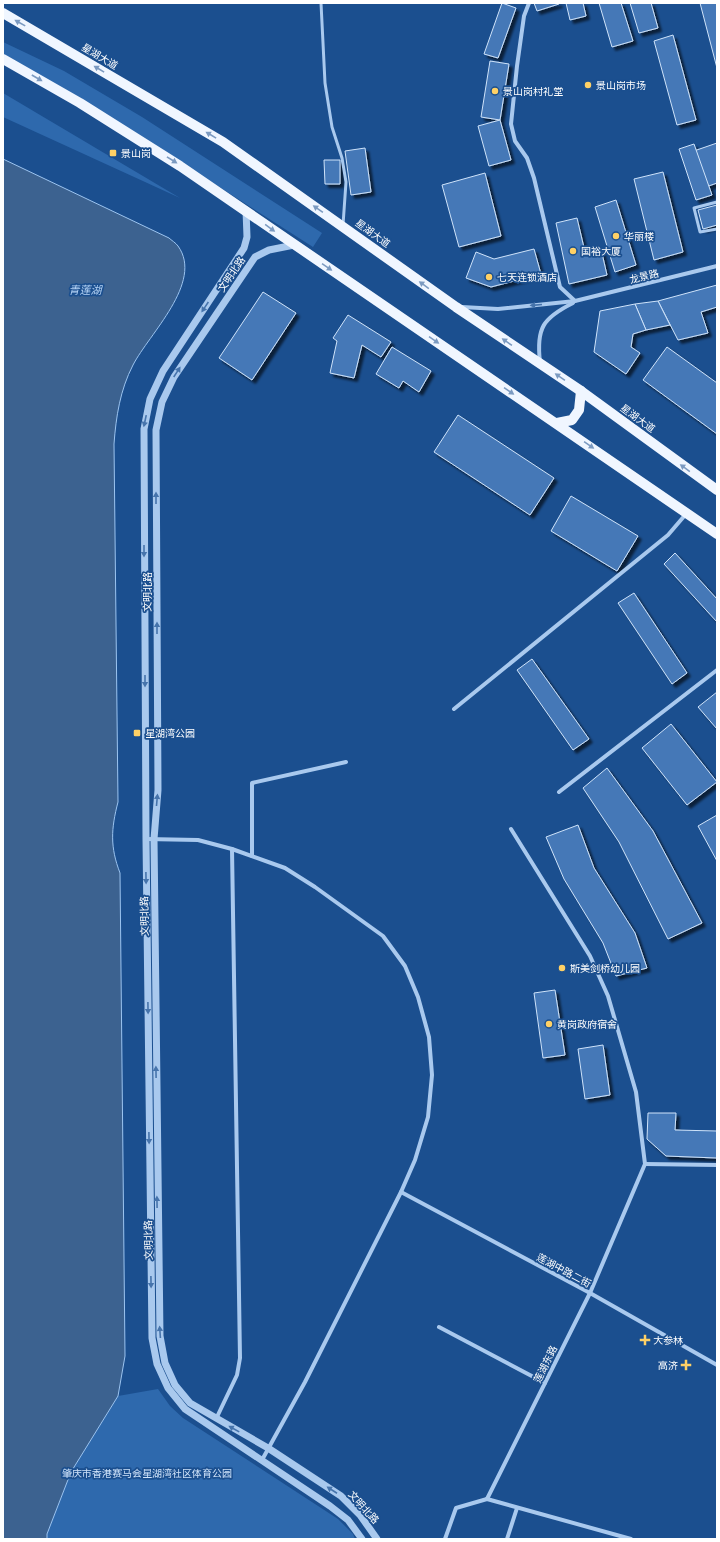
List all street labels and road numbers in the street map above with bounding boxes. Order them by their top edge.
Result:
street label: 星湖大道 [79,40,121,72]
street label: 星湖大道 [353,216,393,250]
street label: 文明北路 [214,254,248,294]
street label: 龙景路 [628,266,660,286]
street label: 星湖大道 [618,401,658,435]
street label: 文明北路 [140,572,154,612]
street label: 文明北路 [137,896,151,936]
street label: 文明北路 [141,1220,155,1260]
street label: 莲湖中路二街 [534,1250,594,1290]
street label: 莲湖东路 [530,1343,560,1385]
street label: 文明北路 [345,1487,383,1527]

